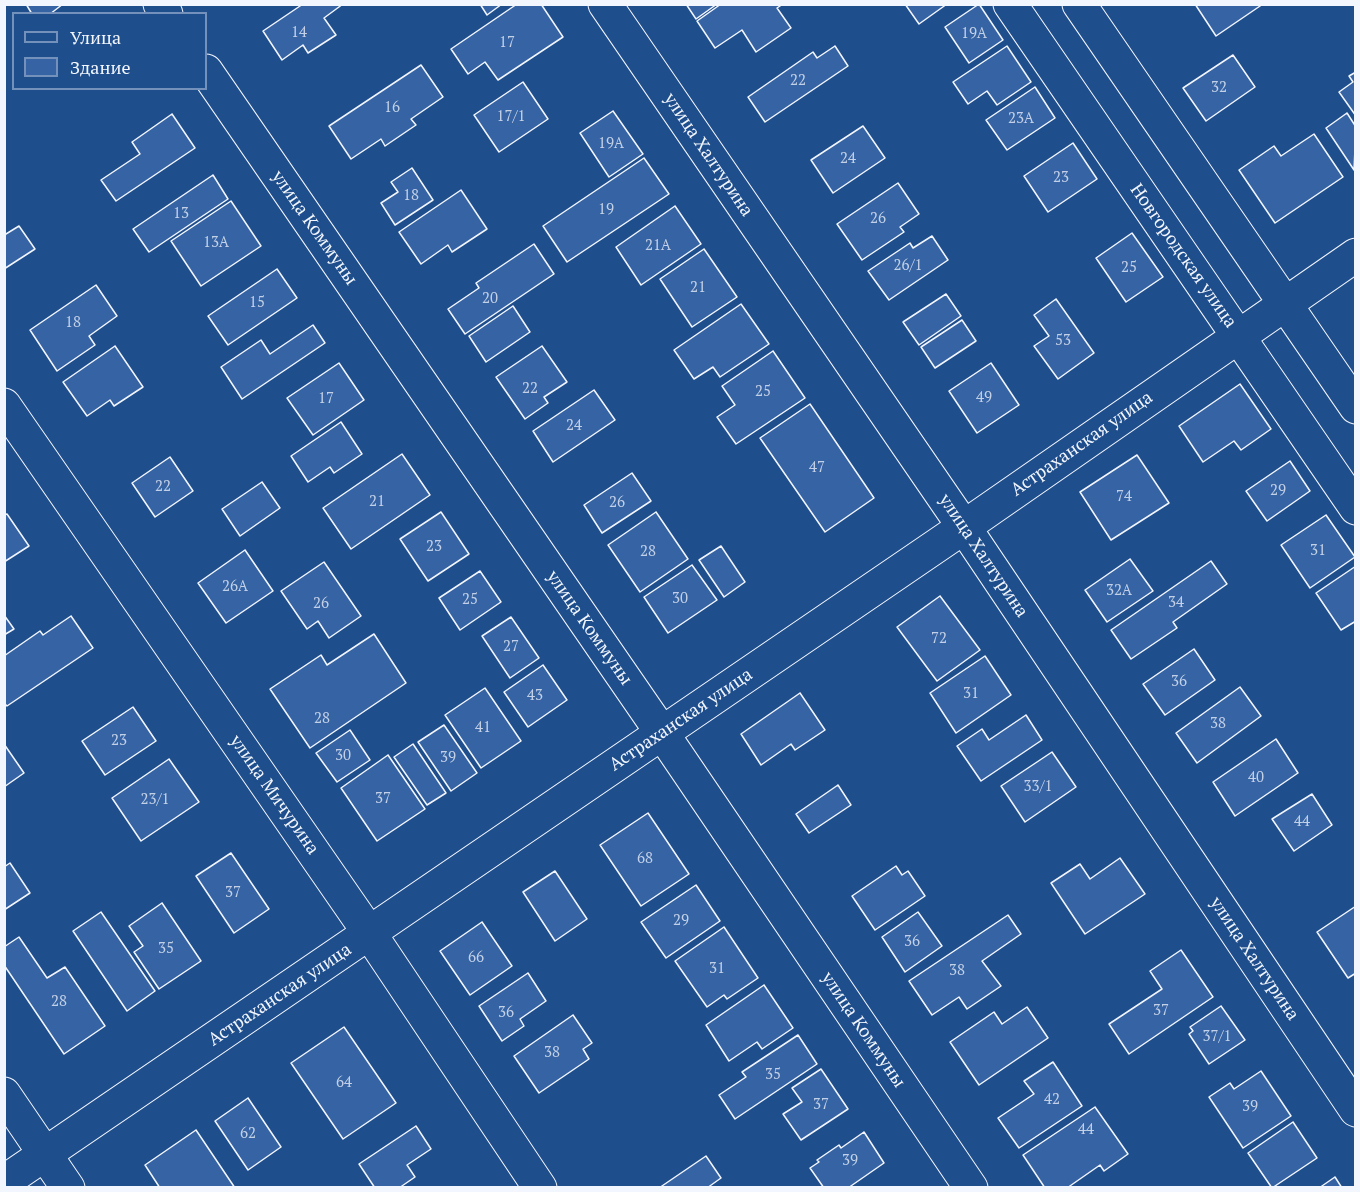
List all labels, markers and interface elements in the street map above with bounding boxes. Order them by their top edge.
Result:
legend [12,12,207,90]
house number: 14 [291,24,307,42]
text: Улица [70,25,121,49]
house number: 19А [961,25,987,43]
house number: 17 [499,34,515,52]
text: Здание [70,55,130,79]
house number: 22 [790,72,806,90]
house number: 32 [1211,79,1227,97]
street label: улица Халтурина [659,89,757,221]
house number: 16 [384,99,400,117]
house number: 17/1 [496,108,526,126]
house number: 23А [1008,110,1034,128]
house number: 19А [598,135,624,153]
house number: 24 [840,150,856,168]
street label: улица Коммуны [266,167,362,289]
house number: 23 [1053,169,1069,187]
street label: Новгородская улица [1125,180,1241,332]
house number: 18 [403,187,419,205]
house number: 19 [598,201,614,219]
house number: 13 [173,205,189,223]
house number: 26 [870,210,886,228]
house number: 13А [203,234,229,252]
house number: 21А [645,237,671,255]
house number: 26/1 [893,257,923,275]
house number: 25 [1121,259,1137,277]
house number: 21 [690,279,706,297]
house number: 20 [482,290,498,308]
house number: 15 [249,294,265,312]
house number: 18 [65,314,81,332]
house number: 53 [1055,332,1071,350]
house number: 22 [522,380,538,398]
house number: 25 [755,383,771,401]
street label: Астраханская улица [1007,387,1157,501]
house number: 49 [976,389,992,407]
house number: 17 [318,390,334,408]
house number: 24 [566,417,582,435]
house number: 47 [809,459,825,477]
house number: 22 [155,478,171,496]
house number: 29 [1270,482,1286,500]
house number: 74 [1116,488,1132,506]
street label: улица Халтурина [934,490,1032,622]
house number: 21 [369,493,385,511]
house number: 26 [609,494,625,512]
house number: 23 [426,538,442,556]
house number: 31 [1310,542,1326,560]
house number: 28 [640,543,656,561]
street label: улица Коммуны [541,567,637,689]
house number: 26А [222,578,248,596]
house number: 32А [1106,582,1132,600]
house number: 30 [672,590,688,608]
house number: 25 [462,591,478,609]
house number: 34 [1168,594,1184,612]
house number: 26 [313,595,329,613]
house number: 72 [931,630,947,648]
house number: 27 [503,638,519,656]
street label: Астраханская улица [605,664,757,776]
house number: 36 [1171,673,1187,691]
house number: 31 [963,685,979,703]
house number: 43 [527,687,543,705]
house number: 28 [314,710,330,728]
house number: 38 [1210,715,1226,733]
house number: 41 [475,719,491,737]
street label: улица Мичурина [225,731,323,859]
house number: 23 [111,732,127,750]
house number: 30 [335,747,351,765]
house number: 39 [440,749,456,767]
house number: 40 [1248,769,1264,787]
house number: 33/1 [1023,778,1053,796]
house number: 37 [375,790,391,808]
house number: 23/1 [140,791,170,809]
house number: 44 [1294,813,1310,831]
house number: 68 [637,850,653,868]
house number: 37 [225,884,241,902]
street label: улица Халтурина [1205,893,1303,1025]
house number: 29 [673,912,689,930]
house number: 36 [904,933,920,951]
street label: Астраханская улица [204,939,356,1051]
house number: 35 [158,940,174,958]
house number: 66 [468,949,484,967]
house number: 31 [709,960,725,978]
house number: 38 [949,962,965,980]
street label: улица Коммуны [816,968,910,1092]
house number: 28 [51,993,67,1011]
house number: 37 [1153,1002,1169,1020]
house number: 36 [498,1004,514,1022]
house number: 37/1 [1202,1028,1232,1046]
house number: 38 [544,1044,560,1062]
house number: 35 [765,1066,781,1084]
house number: 64 [336,1074,352,1092]
house number: 42 [1044,1091,1060,1109]
house number: 37 [813,1096,829,1114]
house number: 39 [1242,1098,1258,1116]
house number: 44 [1078,1121,1094,1139]
house number: 62 [240,1125,256,1143]
house number: 39 [842,1152,858,1170]

